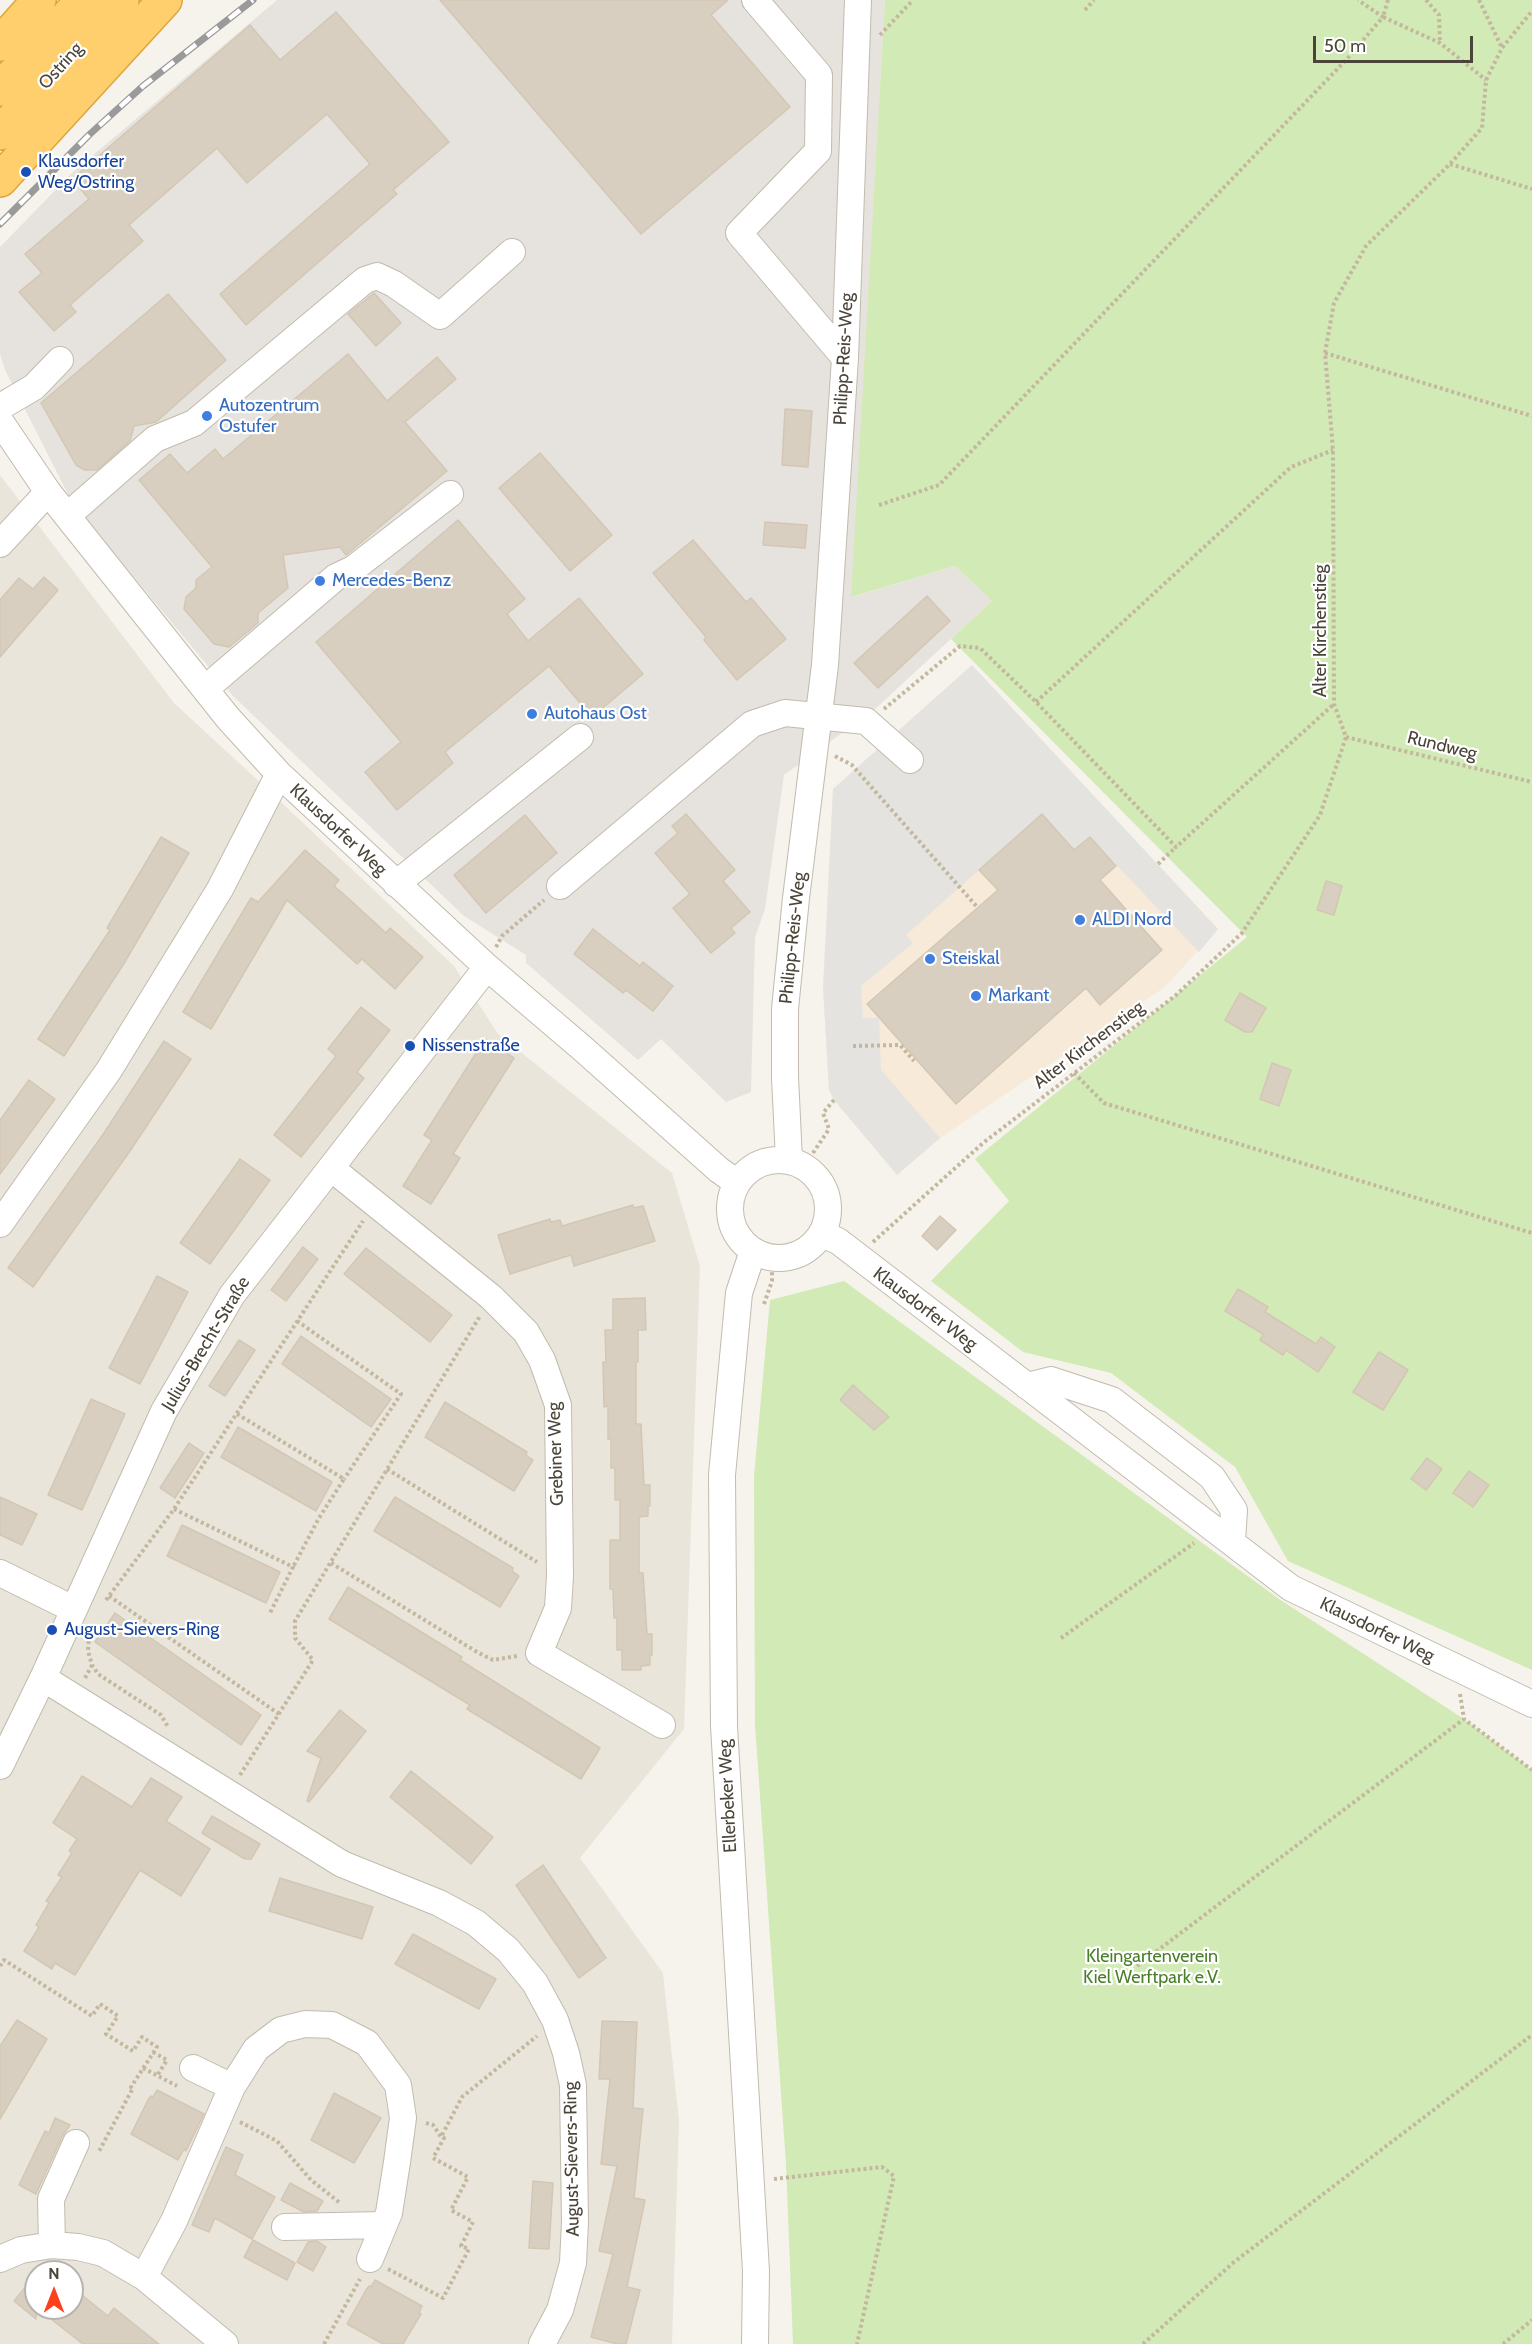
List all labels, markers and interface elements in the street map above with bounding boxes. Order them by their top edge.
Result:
scale bar [1316,24,1476,62]
text: 50 m [1324,35,1366,57]
street label: Ostring [34,38,88,94]
place label: Klausdorfer Weg/Ostring [38,151,134,194]
marker: Klausdorfer Weg/Ostring [19,165,33,179]
street label: Philipp-Reis-Weg [830,292,858,426]
place label: Autozentrum Ostufer [219,395,319,438]
marker: Autozentrum Ostufer [200,409,214,423]
street label: Alter Kirchenstieg [1310,565,1332,697]
place label: Mercedes-Benz [332,570,451,592]
marker: Mercedes-Benz [313,574,327,588]
place label: Autohaus Ost [544,703,647,725]
marker: Autohaus Ost [525,707,539,721]
street label: Rundweg [1405,727,1479,765]
street label: Klausdorfer Weg [285,780,391,880]
street label: Philipp-Reis-Weg [775,871,811,1005]
place label: ALDI Nord [1092,909,1172,931]
marker: ALDI Nord [1073,913,1087,927]
place label: Steiskal [942,948,1000,970]
marker: Steiskal [923,952,937,966]
place label: Markant [988,985,1049,1007]
marker: Markant [969,989,983,1003]
street label: Alter Kirchenstieg [1030,996,1148,1094]
place label: Nissenstraße [422,1035,520,1057]
marker: Nissenstraße [403,1039,417,1053]
street label: Klausdorfer Weg [869,1263,981,1355]
street label: Julius-Brecht-Straße [157,1273,255,1415]
street label: Grebiner Weg [543,1402,569,1506]
street label: Klausdorfer Weg [1316,1593,1438,1667]
place label: August-Sievers-Ring [64,1619,219,1641]
marker: August-Sievers-Ring [45,1623,59,1637]
street label: Ellerbeker Weg [714,1739,742,1853]
park label: Kleingartenverein Kiel Werftpark e.V. [1083,1946,1221,1988]
street label: August-Sievers-Ring [560,2081,584,2237]
north arrow [24,2260,84,2320]
text: N [48,2264,60,2283]

